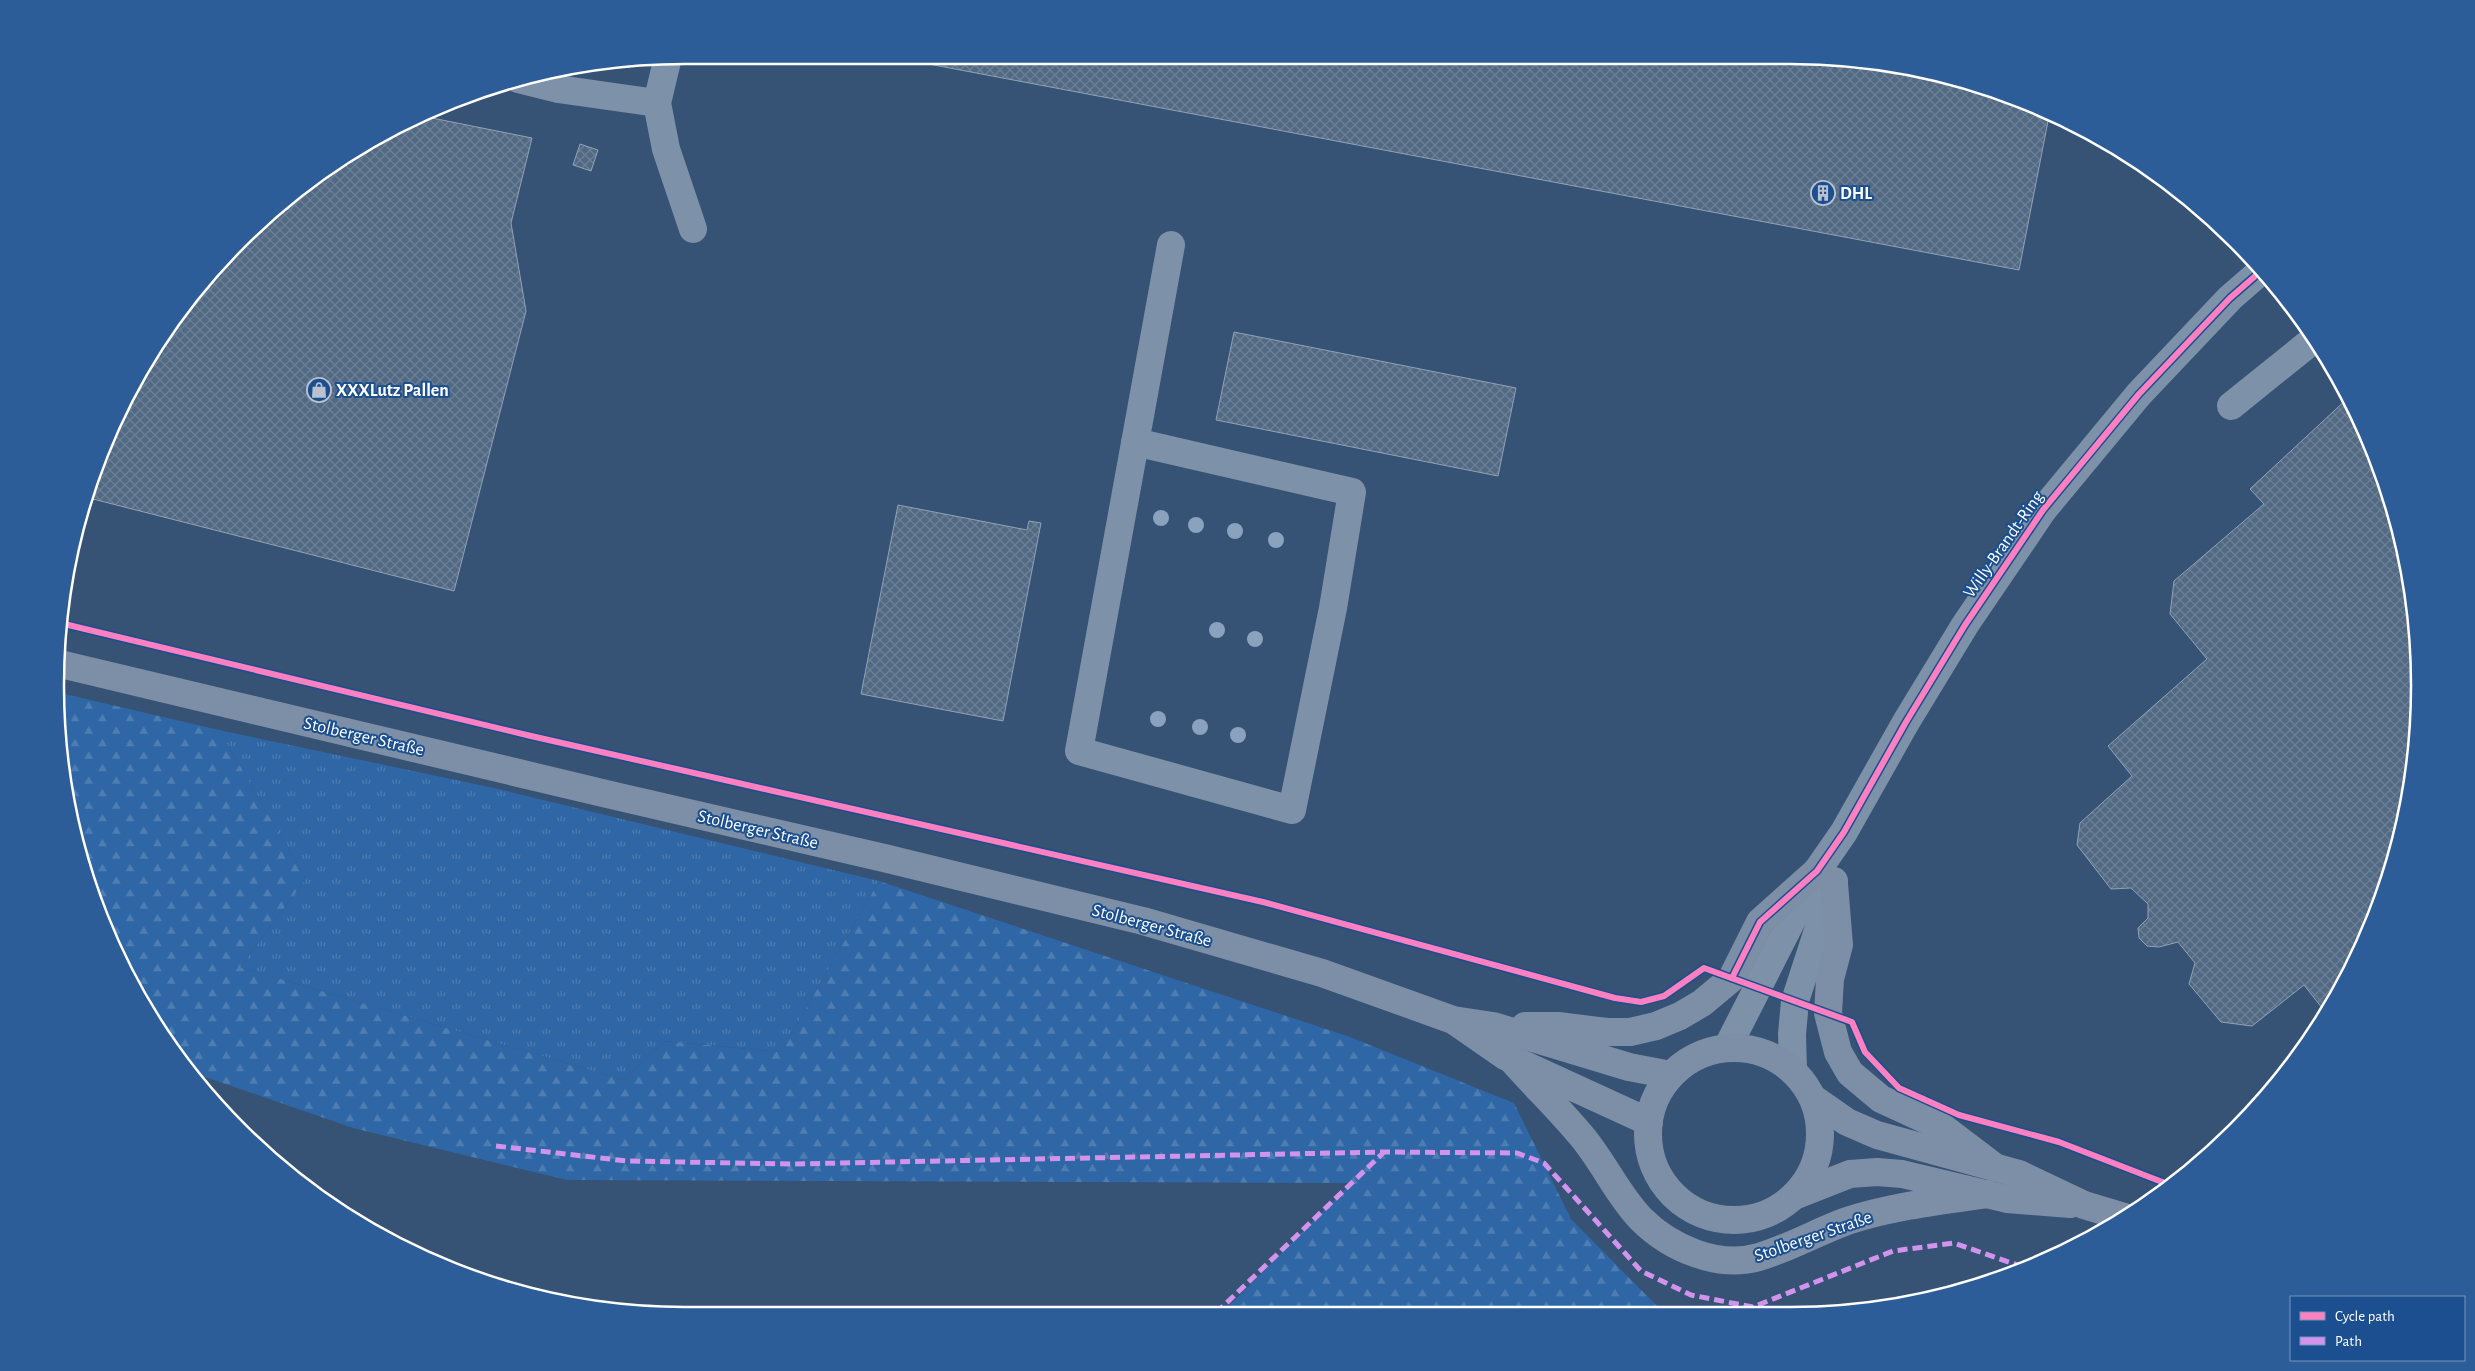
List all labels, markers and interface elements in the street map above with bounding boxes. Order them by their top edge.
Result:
building icon: DHL [1810,180,1836,206]
place label: DHL [1840,185,1872,203]
shop icon: XXXLutz Pallen [306,377,332,403]
place label: XXXLutz Pallen [336,382,449,400]
street label: Willy-Brandt-Ring [1960,488,2048,601]
street label: Stolberger Straße [302,714,426,760]
street label: Stolberger Straße [696,807,820,853]
street label: Stolberger Straße [1090,901,1213,951]
street label: Stolberger Straße [1752,1208,1874,1265]
legend [2290,1296,2465,1361]
text: Cycle path [2335,1309,2395,1324]
text: Path [2335,1334,2362,1349]

